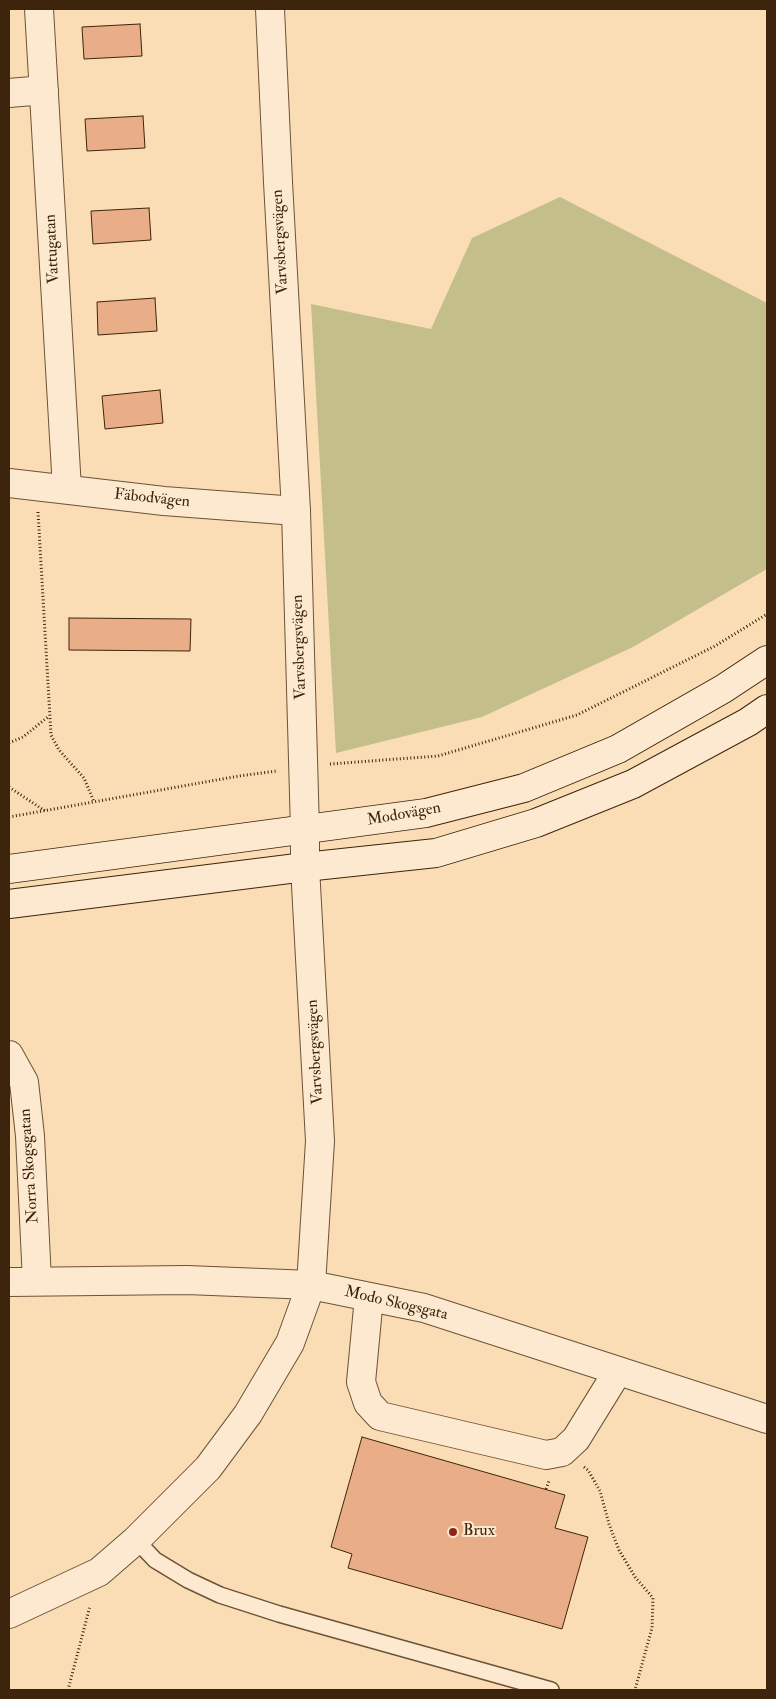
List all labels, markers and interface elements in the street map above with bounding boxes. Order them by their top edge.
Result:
street label: Varvsbergsvägen [269,189,293,295]
street label: Vattugatan [42,214,64,284]
street label: Fäbodvägen [113,485,191,513]
street label: Varvsbergsvägen [289,594,311,700]
street label: Modovägen [366,799,442,831]
street label: Varvsbergsvägen [304,999,328,1105]
street label: Norra Skogsgatan [16,1108,44,1224]
street label: Modo Skogsgata [343,1283,449,1325]
place label: Brux [463,1522,495,1542]
marker: Brux [447,1526,459,1538]

